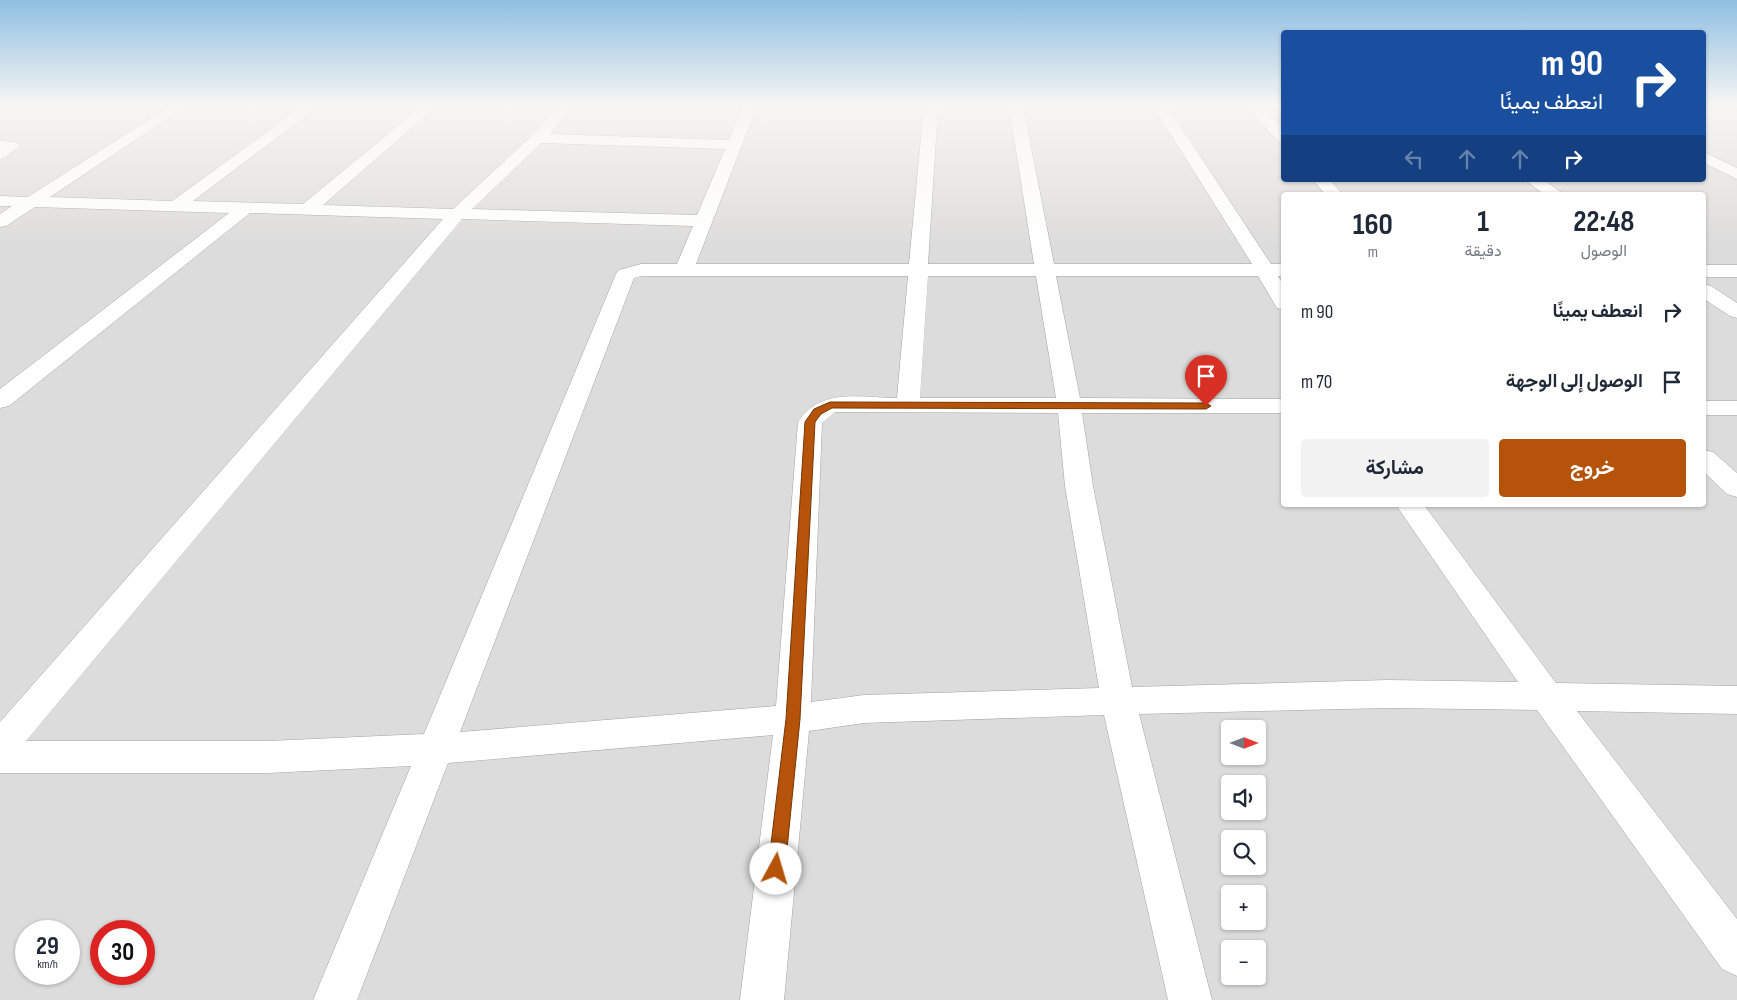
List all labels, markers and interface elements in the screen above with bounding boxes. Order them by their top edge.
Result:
text: 90 m [1541,43,1603,86]
icon: right [1621,50,1686,115]
text: انعطف يمينًا [1500,89,1603,116]
icon: left [1400,145,1428,173]
icon: ahead [1453,145,1481,173]
icon: ahead [1506,145,1534,173]
icon: right [1559,145,1587,173]
text: 1 [1477,204,1489,240]
text: 22:48 [1573,204,1634,240]
text: 160 [1353,207,1393,243]
text: دقيقة [1465,242,1502,261]
text: الوصول [1581,242,1627,261]
text: m [1368,243,1378,262]
icon: right [1658,298,1686,326]
text: انعطف يمينًا [1552,300,1643,323]
text: 90 m [1301,301,1333,324]
pin [1185,355,1227,406]
icon: arrive [1192,362,1220,390]
icon: arrive [1658,368,1686,396]
text: الوصول إلى الوجهة [1506,370,1643,393]
text: 70 m [1301,371,1332,394]
button: مشاركة [1301,439,1489,497]
button: خروج [1499,439,1686,497]
north arrow [1221,720,1266,765]
map controls [1221,720,1266,985]
button: sound [1221,775,1266,820]
button: search [1221,830,1266,875]
position arrow [749,842,801,894]
button: + [1221,885,1266,930]
speed limit sign: 30 [90,920,155,985]
text: 29 [36,931,59,962]
button: − [1221,940,1266,985]
text: km/h [37,957,58,972]

